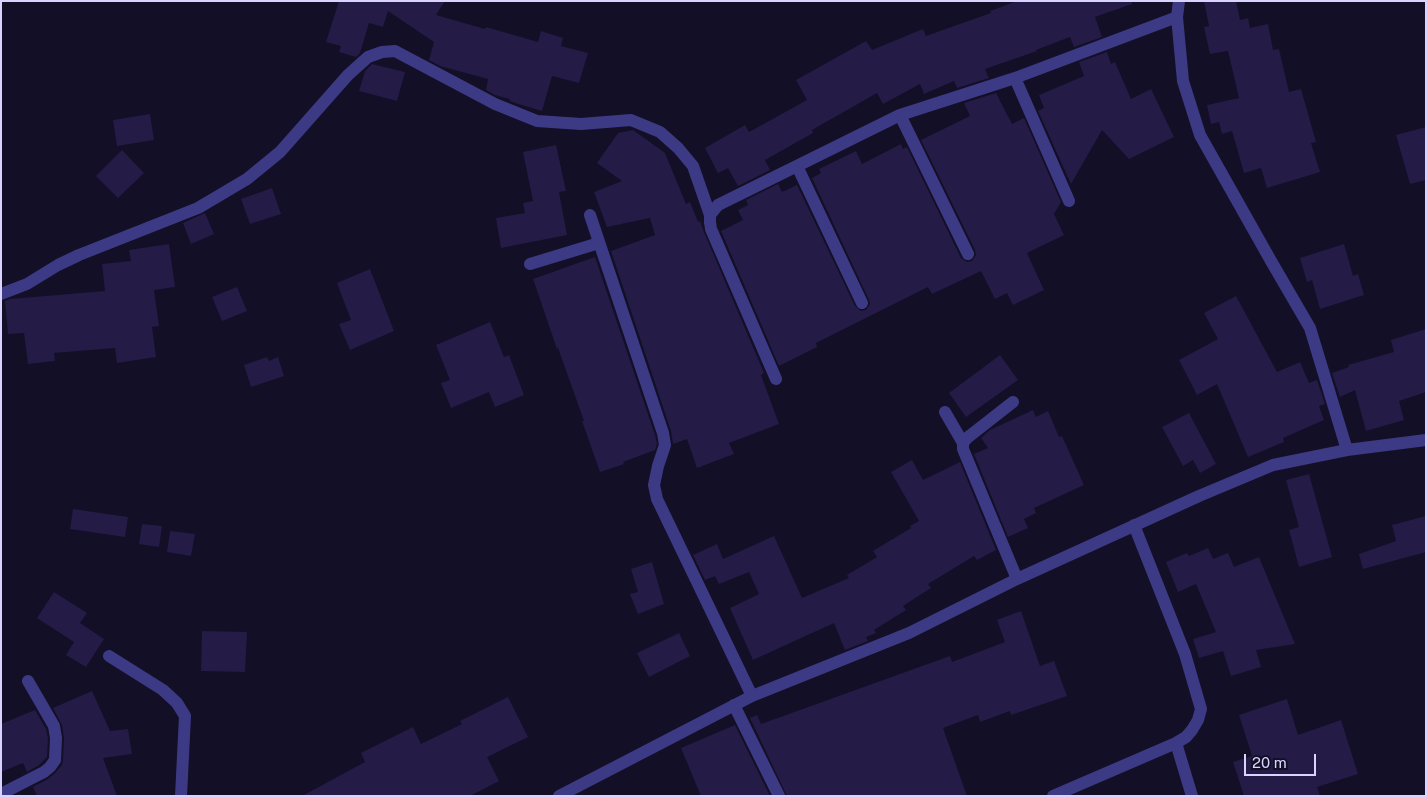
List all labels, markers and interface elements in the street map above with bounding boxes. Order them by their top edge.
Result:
scale bar [1247,744,1320,776]
text: 20 m [1252,754,1287,771]

